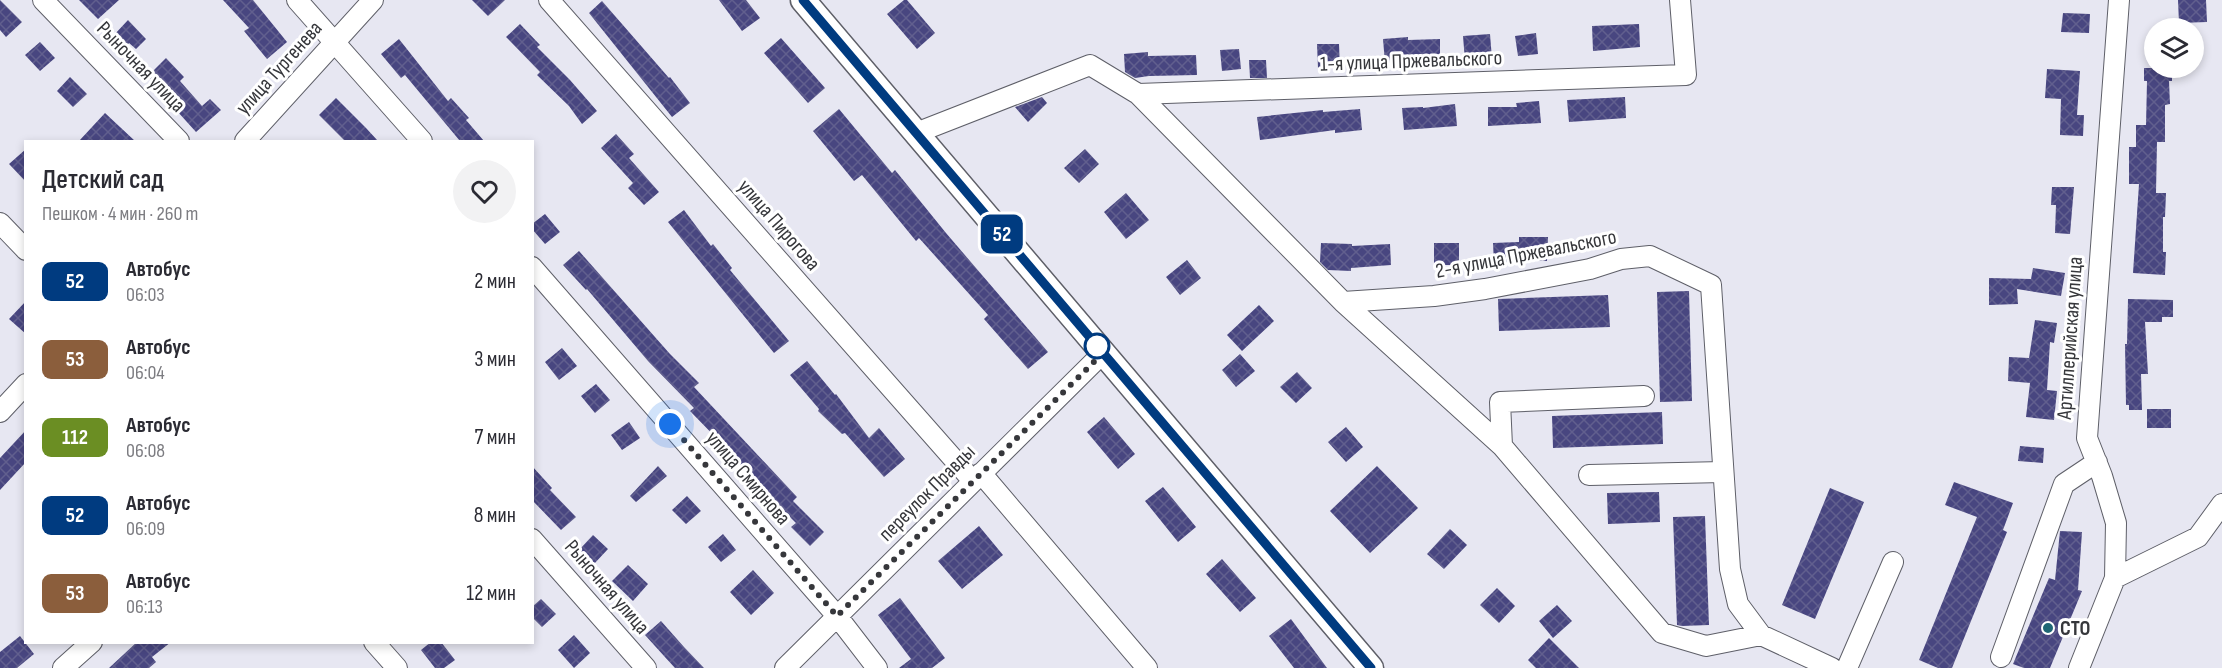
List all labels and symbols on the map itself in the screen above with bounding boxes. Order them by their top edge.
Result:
street label: Рыночная улица [92,16,190,118]
street label: улица Тургенева [231,16,327,120]
street label: 1-я улица Пржевальского [1319,45,1503,77]
street label: улица Пирогова [733,174,825,276]
line badge: 52 [975,214,1029,254]
street label: 2-я улица Пржевальского [1433,224,1619,284]
street label: Артиллерийская улица [2052,256,2088,421]
unlabelled marker [1084,333,1110,359]
your location [655,409,685,439]
street label: улица Смирнова [700,426,796,530]
street label: переулок Правды [874,440,980,546]
street label: Рыночная улица [559,535,655,639]
place label: СТО [2060,616,2091,641]
marker: СТО [2041,621,2055,635]

